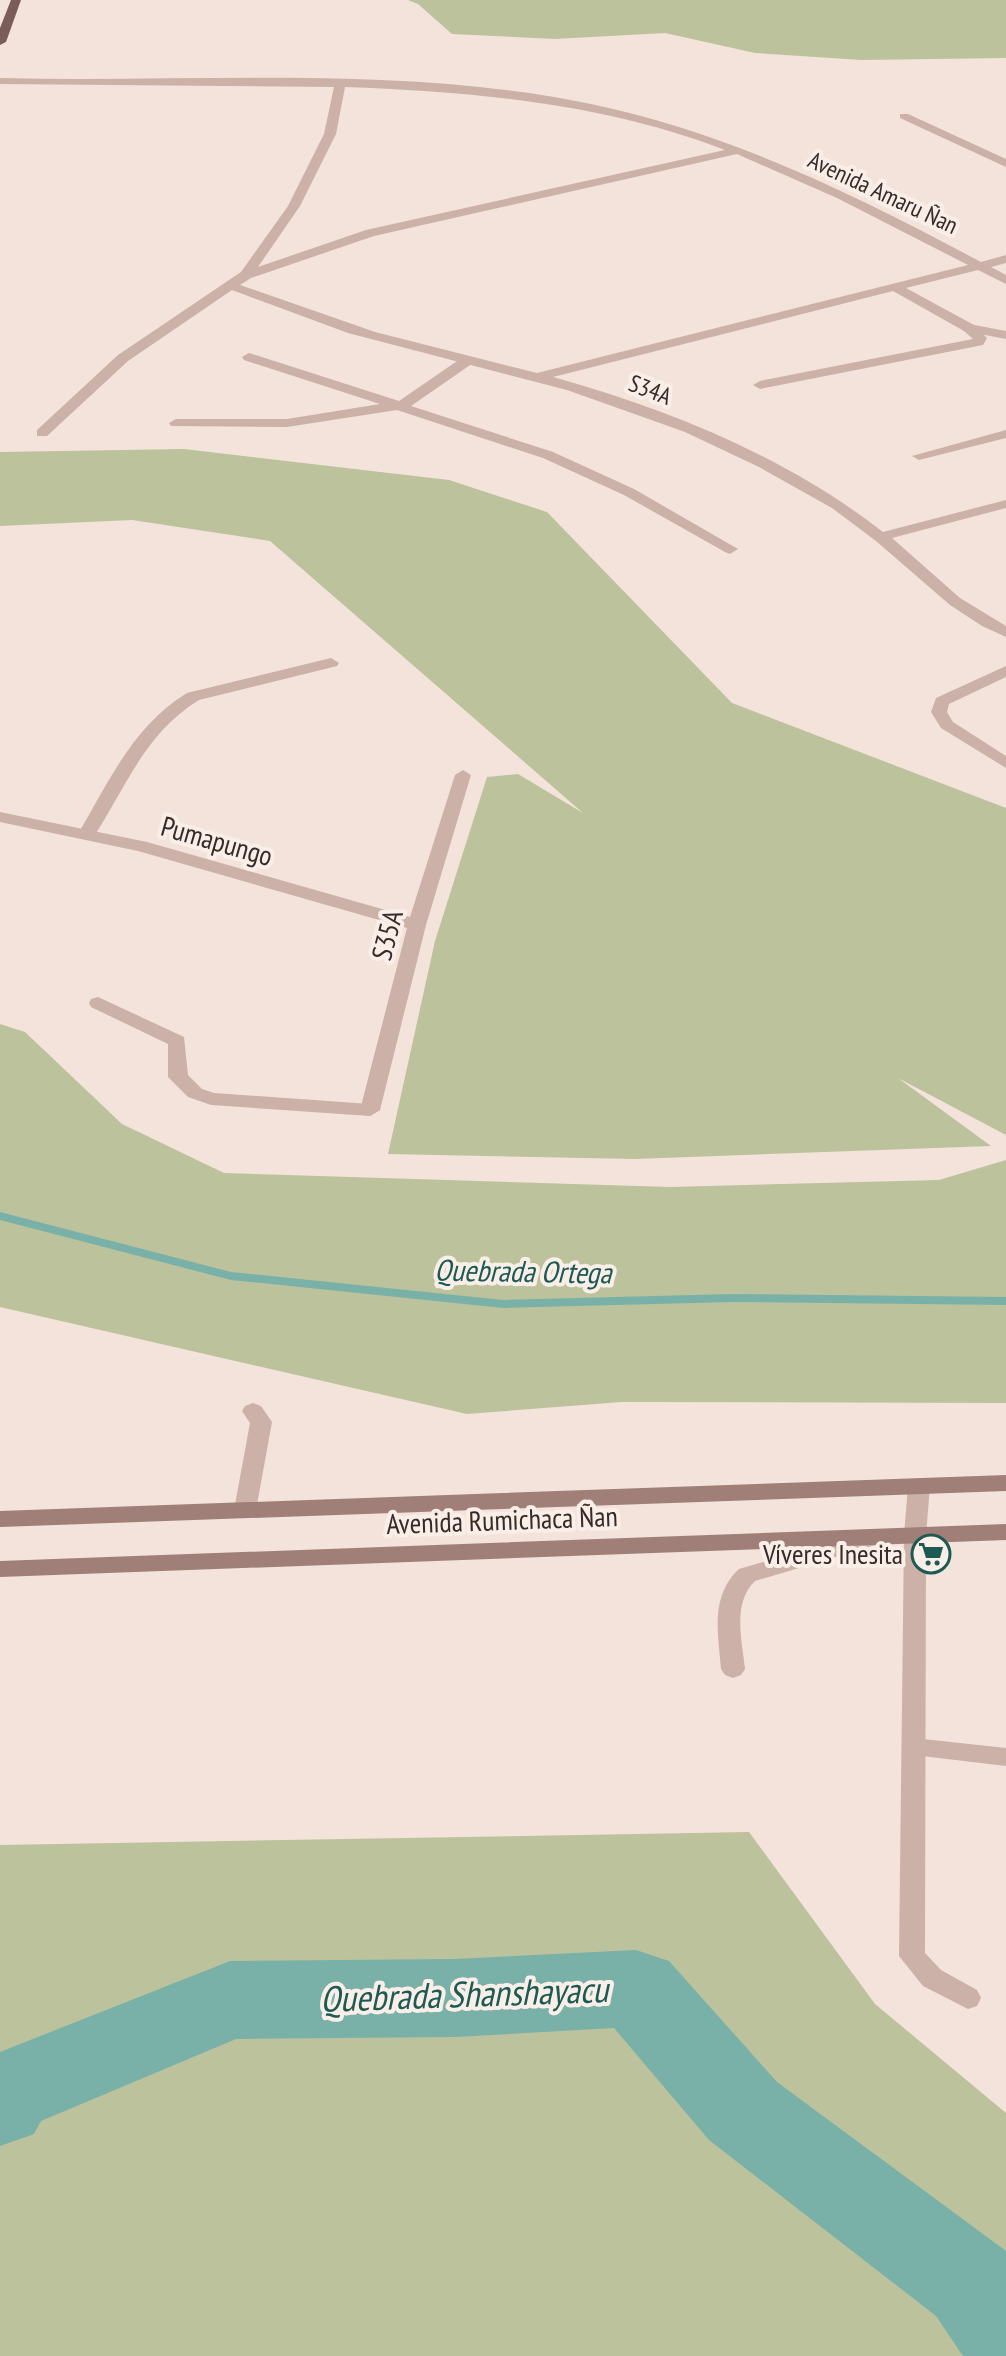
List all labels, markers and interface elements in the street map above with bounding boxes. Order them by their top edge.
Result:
street label: Avenida Amaru Ñan [803,144,963,241]
street label: S34A [624,367,677,412]
street label: Pumapungo [157,807,277,874]
street label: S35A [362,905,411,964]
water label: Quebrada Ortega [434,1249,614,1292]
street label: Avenida Rumichaca Ñan [386,1497,618,1542]
supermarket icon: Víveres Inesita [910,1533,952,1575]
place label: Víveres Inesita [762,1535,903,1572]
water label: Quebrada Shanshayacu [319,1965,611,2022]

